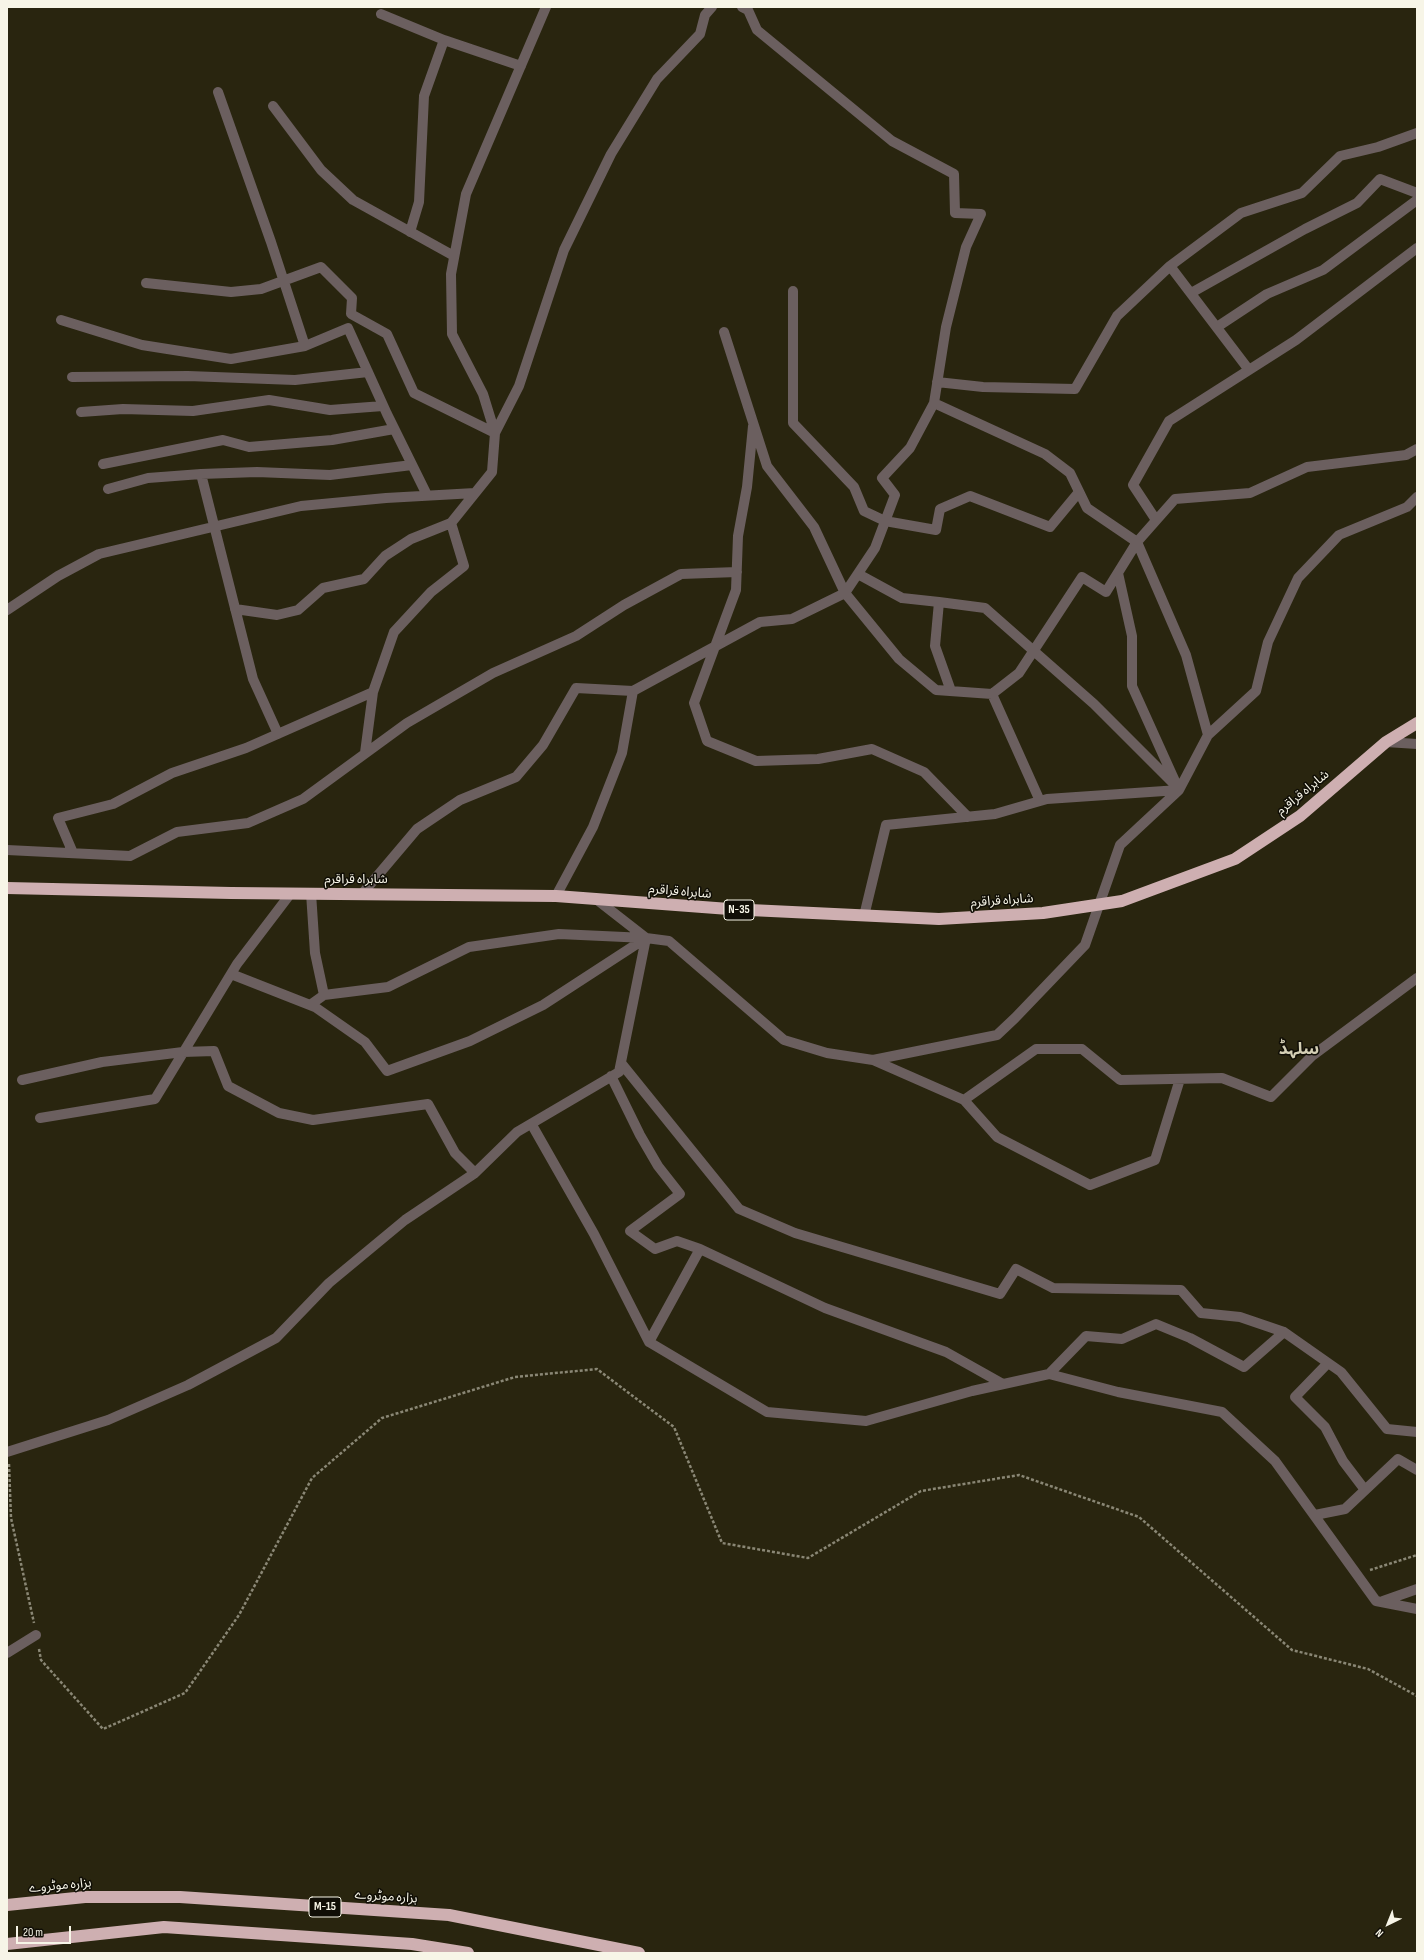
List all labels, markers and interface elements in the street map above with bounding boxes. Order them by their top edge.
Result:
street label: شاہراہ قراقرم [1274,767,1332,819]
street label: شاہراہ قراقرم [324,872,388,888]
street label: شاہراہ قراقرم [648,881,712,903]
street label: شاہراہ قراقرم [970,891,1034,911]
road number: N-35 [724,900,754,920]
district label: سلہڈ [1279,1040,1319,1060]
street label: ہزارہ موٹروے [28,1875,92,1897]
street label: ہزارہ موٹروے [354,1887,418,1907]
road number: M-15 [309,1897,341,1917]
north arrow [1368,1904,1408,1944]
scale bar [18,1918,73,1944]
text: 20 m [23,1925,43,1940]
text: N [1373,1926,1386,1940]

